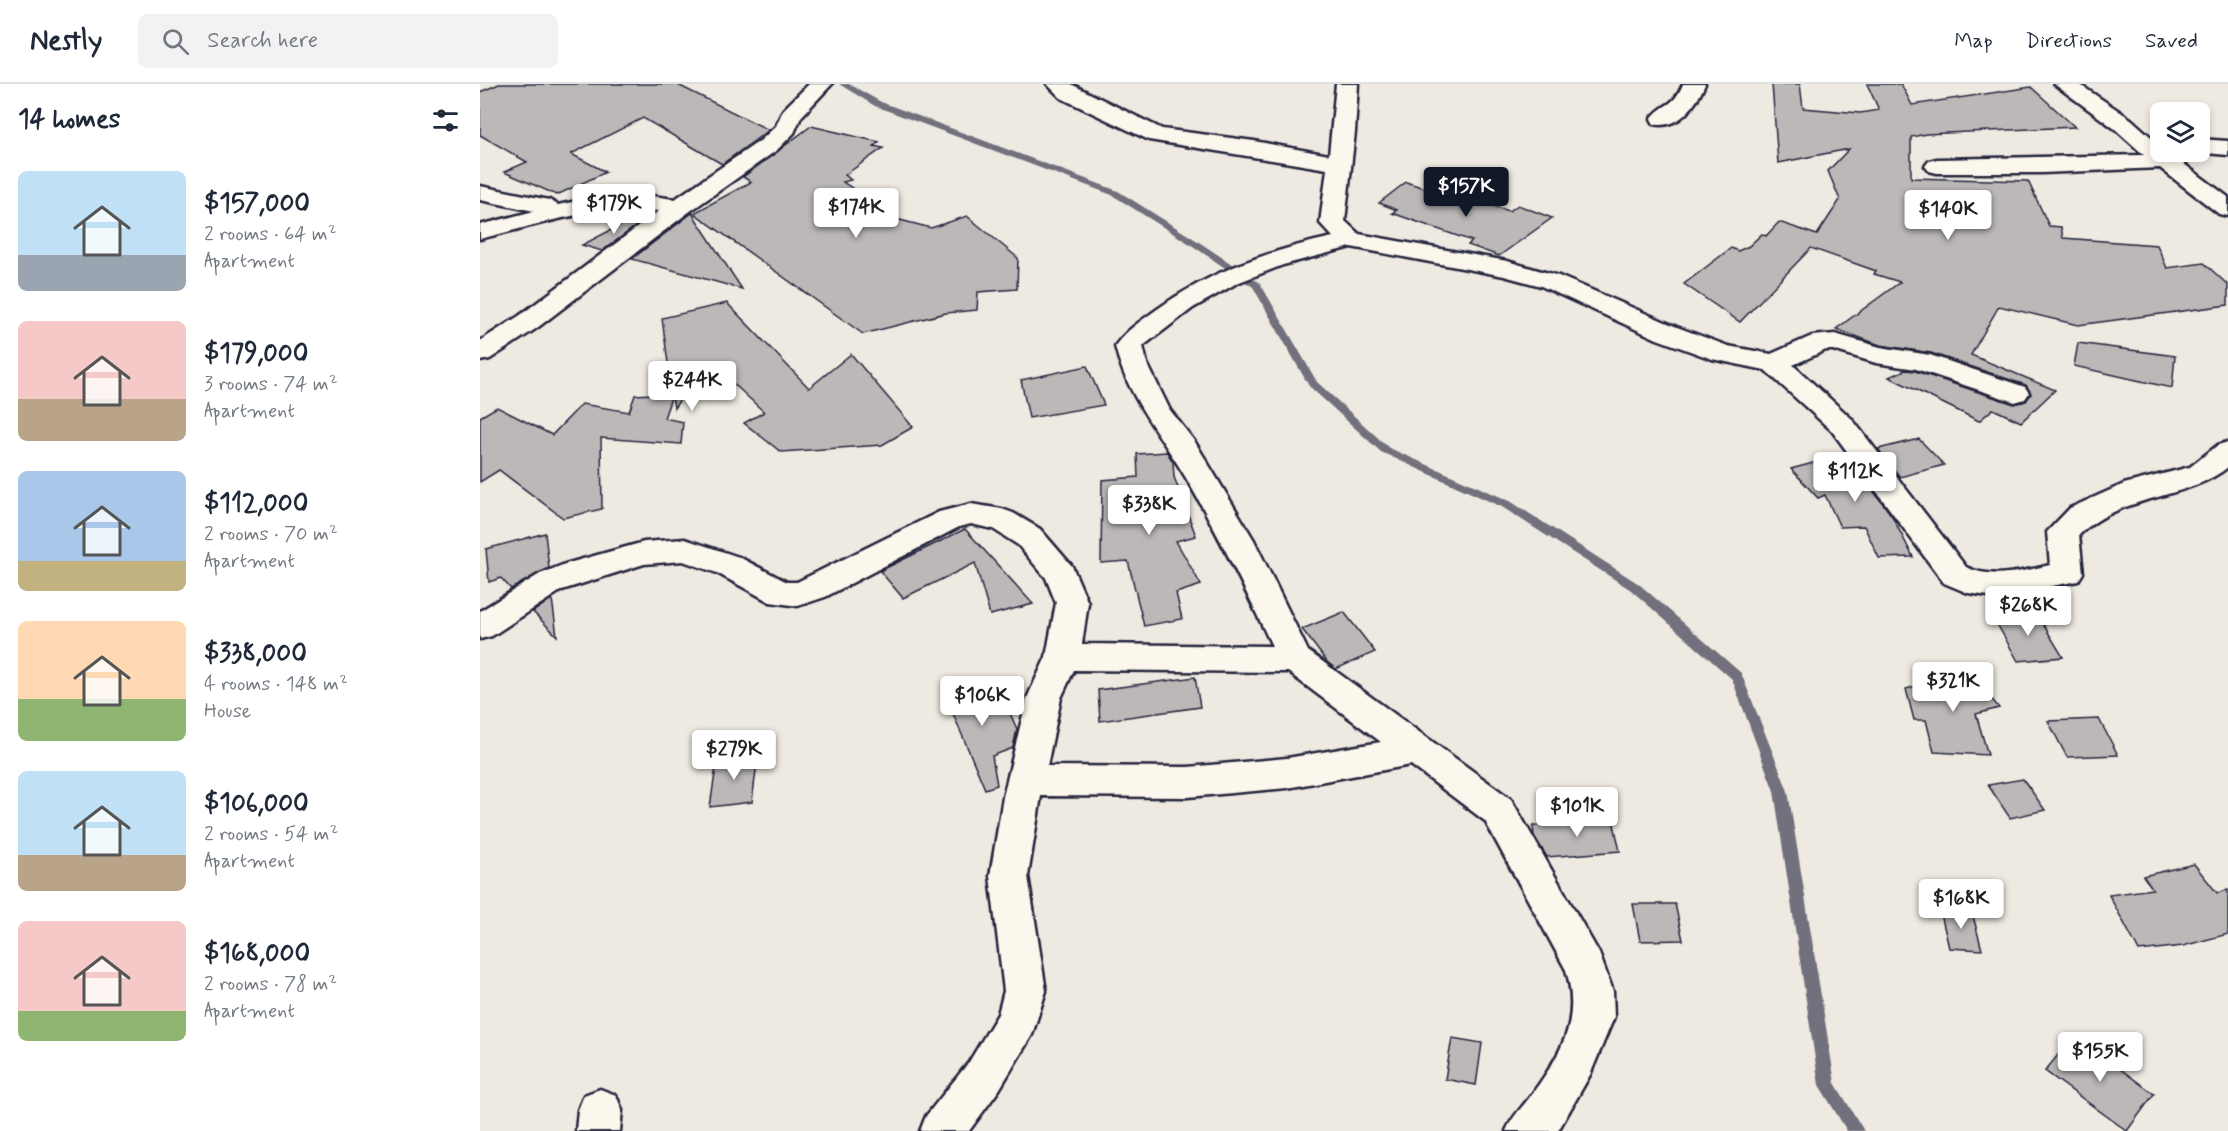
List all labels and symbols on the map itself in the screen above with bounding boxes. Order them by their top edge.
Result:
pin: $157K [1424,167,1508,218]
pin: $179K [572,184,656,235]
pin: $174K [814,188,898,239]
pin: $140K [1906,190,1990,241]
pin: $244K [650,361,734,412]
pin: $112K [1813,452,1897,503]
pin: $338K [1107,485,1191,536]
pin: $268K [1986,586,2070,637]
pin: $321K [1911,662,1995,713]
pin: $106K [940,676,1024,727]
pin: $279K [692,730,776,781]
pin: $101K [1535,787,1619,838]
pin: $168K [1919,879,2003,930]
pin: $155K [2058,1032,2142,1083]

